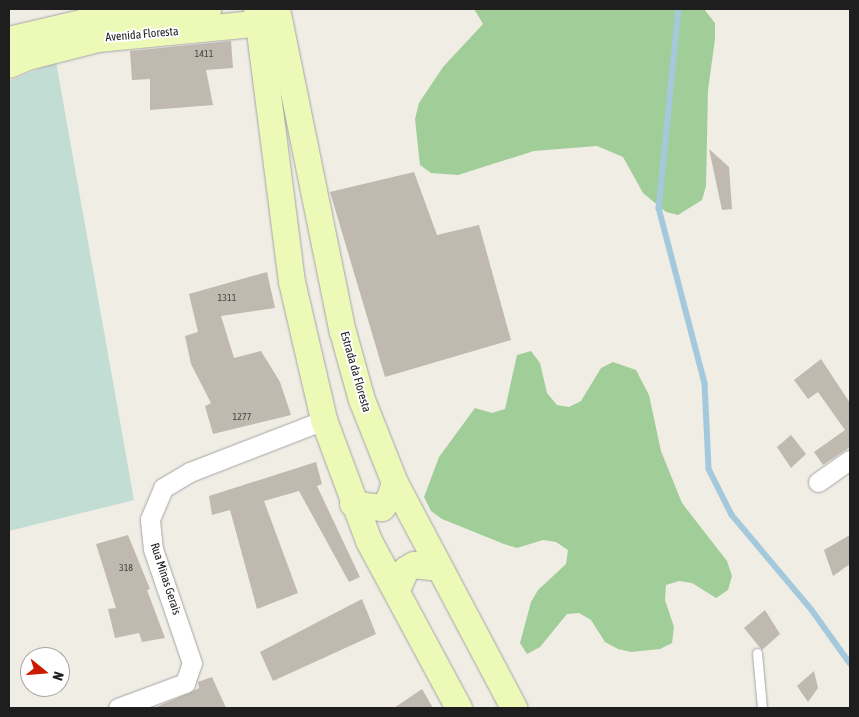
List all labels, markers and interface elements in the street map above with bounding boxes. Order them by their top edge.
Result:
street label: Avenida Floresta [105,25,179,45]
house number: 1411 [195,48,213,60]
house number: 1311 [218,292,236,304]
street label: Estrada da Floresta [337,330,373,414]
house number: 1277 [233,411,251,423]
street label: Rua Minas Gerais [147,541,183,617]
house number: 318 [119,562,133,574]
north arrow [20,647,70,697]
text: N [50,670,67,682]

